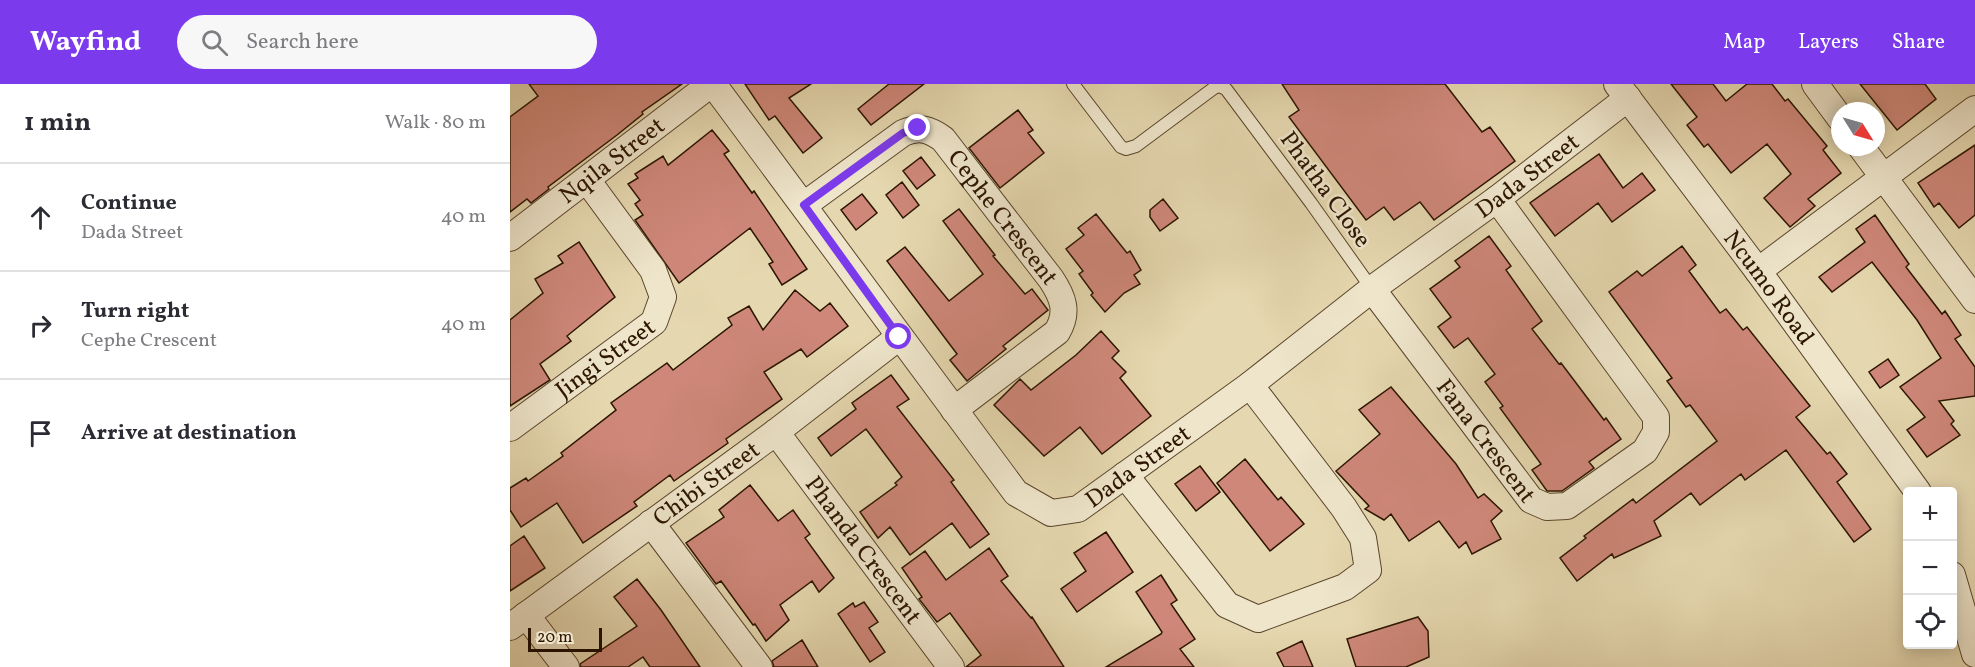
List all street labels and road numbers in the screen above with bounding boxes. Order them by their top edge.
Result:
street label: Nqila Street [553,110,673,213]
street label: Phatha Close [1270,125,1378,255]
street label: Dada Street [1469,126,1587,228]
street label: Cephe Crescent [938,143,1065,293]
street label: Ncumo Road [1714,224,1821,353]
street label: Jingi Street [549,311,663,408]
street label: Fana Crescent [1427,373,1543,511]
street label: Dada Street [1079,418,1198,517]
street label: Chibi Street [647,434,768,536]
street label: Phanda Crescent [796,470,929,632]

